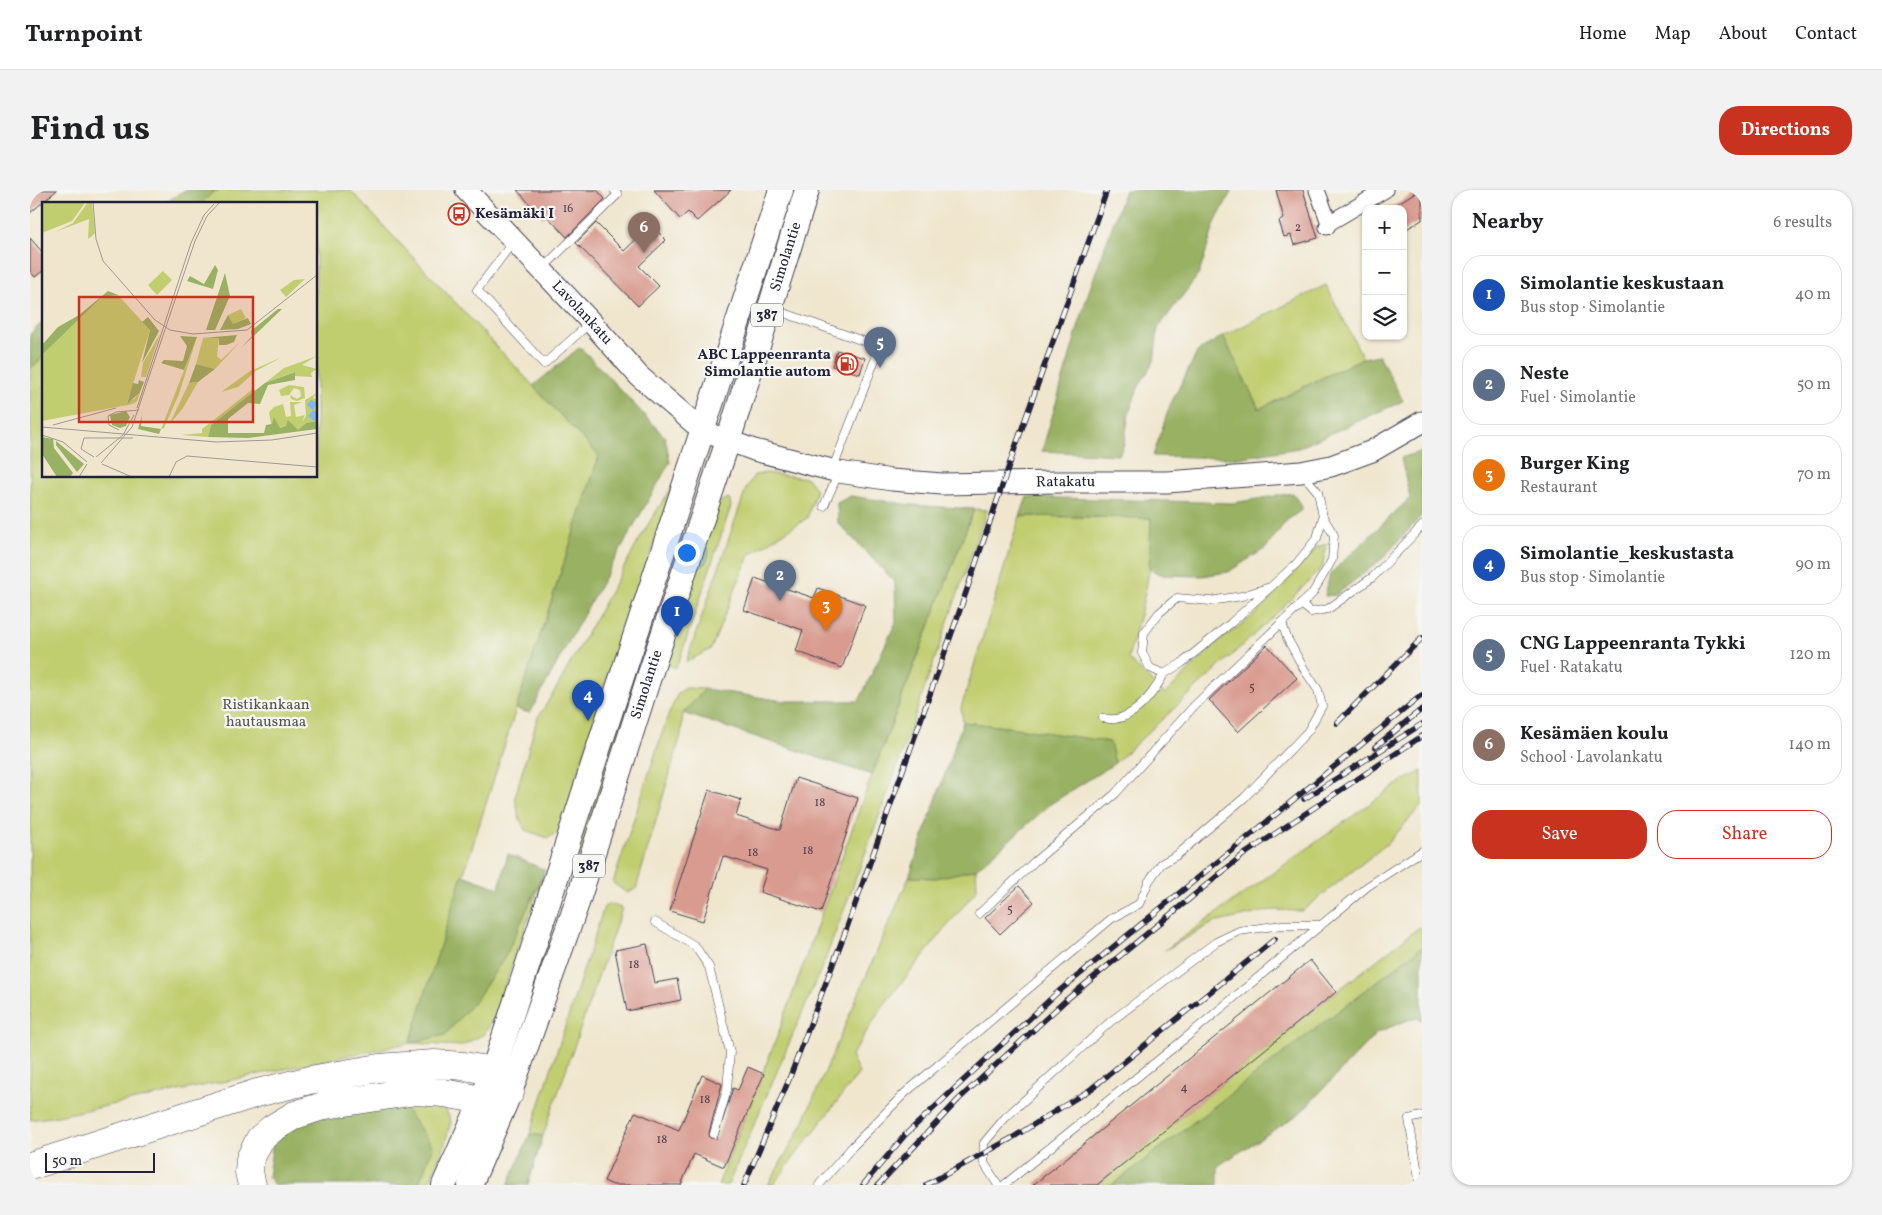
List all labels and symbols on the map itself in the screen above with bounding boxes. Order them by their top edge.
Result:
house number: 16 [563,201,573,217]
inset map [42,202,318,478]
bus stop icon: Kesämäki I [447,202,471,226]
place label: Kesämäki I [475,204,554,225]
pin: 6 [628,212,660,253]
street label: Simolantie [765,219,807,294]
house number: 2 [1295,220,1301,236]
street label: Lavolankatu [547,276,617,350]
road number: 387 [751,304,783,326]
pin: 5 [864,327,896,368]
place label: ABC Lappeenranta Simolantie autom [698,345,831,383]
fuel station icon: ABC Lappeenranta Simolantie autom [835,352,859,376]
street label: Ratakatu [1036,472,1095,493]
your location [674,540,700,566]
pin: 2 [764,560,796,601]
pin: 3 [810,590,842,631]
pin: 1 [661,596,693,637]
street label: Simolantie [626,647,668,722]
pin: 4 [572,680,604,721]
house number: 5 [1249,680,1255,696]
park label: Ristikankaan hautausmaa [222,695,310,733]
house number: 18 [815,795,825,811]
house number: 18 [803,843,813,859]
house number: 18 [748,845,758,861]
road number: 387 [573,854,605,878]
house number: 5 [1007,902,1013,918]
house number: 18 [629,957,639,973]
house number: 4 [1180,1080,1188,1096]
house number: 18 [700,1092,710,1108]
house number: 18 [657,1132,667,1148]
scale bar [45,1150,155,1173]

